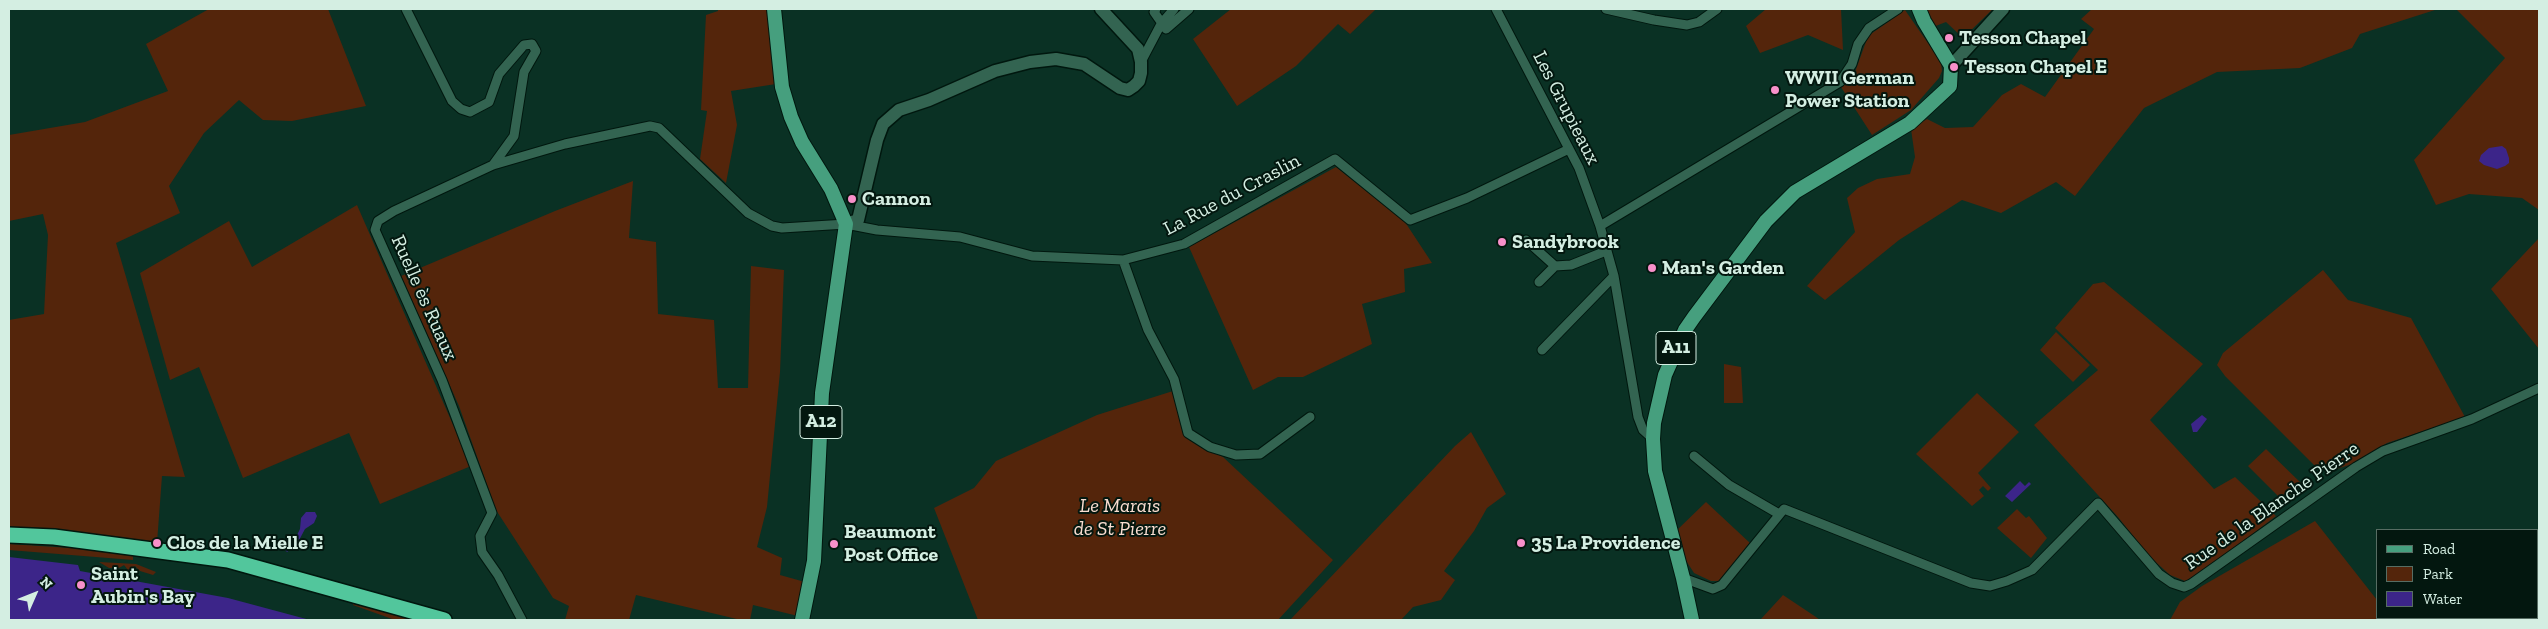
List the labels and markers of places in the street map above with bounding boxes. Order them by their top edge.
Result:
place label: Tesson Chapel [1959,26,2087,50]
marker: Tesson Chapel [1943,32,1955,44]
place label: Tesson Chapel E [1964,55,2107,79]
marker: Tesson Chapel E [1948,61,1960,73]
place label: WWII German Power Station [1785,66,1914,113]
marker: WWII German Power Station [1769,84,1781,96]
place label: Cannon [862,187,931,211]
marker: Cannon [846,193,858,205]
place label: Sandybrook [1512,230,1619,254]
marker: Sandybrook [1496,236,1508,248]
place label: Man's Garden [1662,256,1784,280]
marker: Man's Garden [1646,262,1658,274]
place label: Beaumont Post Office [844,520,938,567]
place label: Clos de la Mielle E [167,531,323,555]
place label: 35 La Providence [1531,531,1680,555]
marker: Clos de la Mielle E [151,537,163,549]
marker: 35 La Providence [1515,537,1527,549]
marker: Beaumont Post Office [828,538,840,550]
place label: Saint Aubin's Bay [91,562,195,609]
marker: Saint Aubin's Bay [75,579,87,591]

